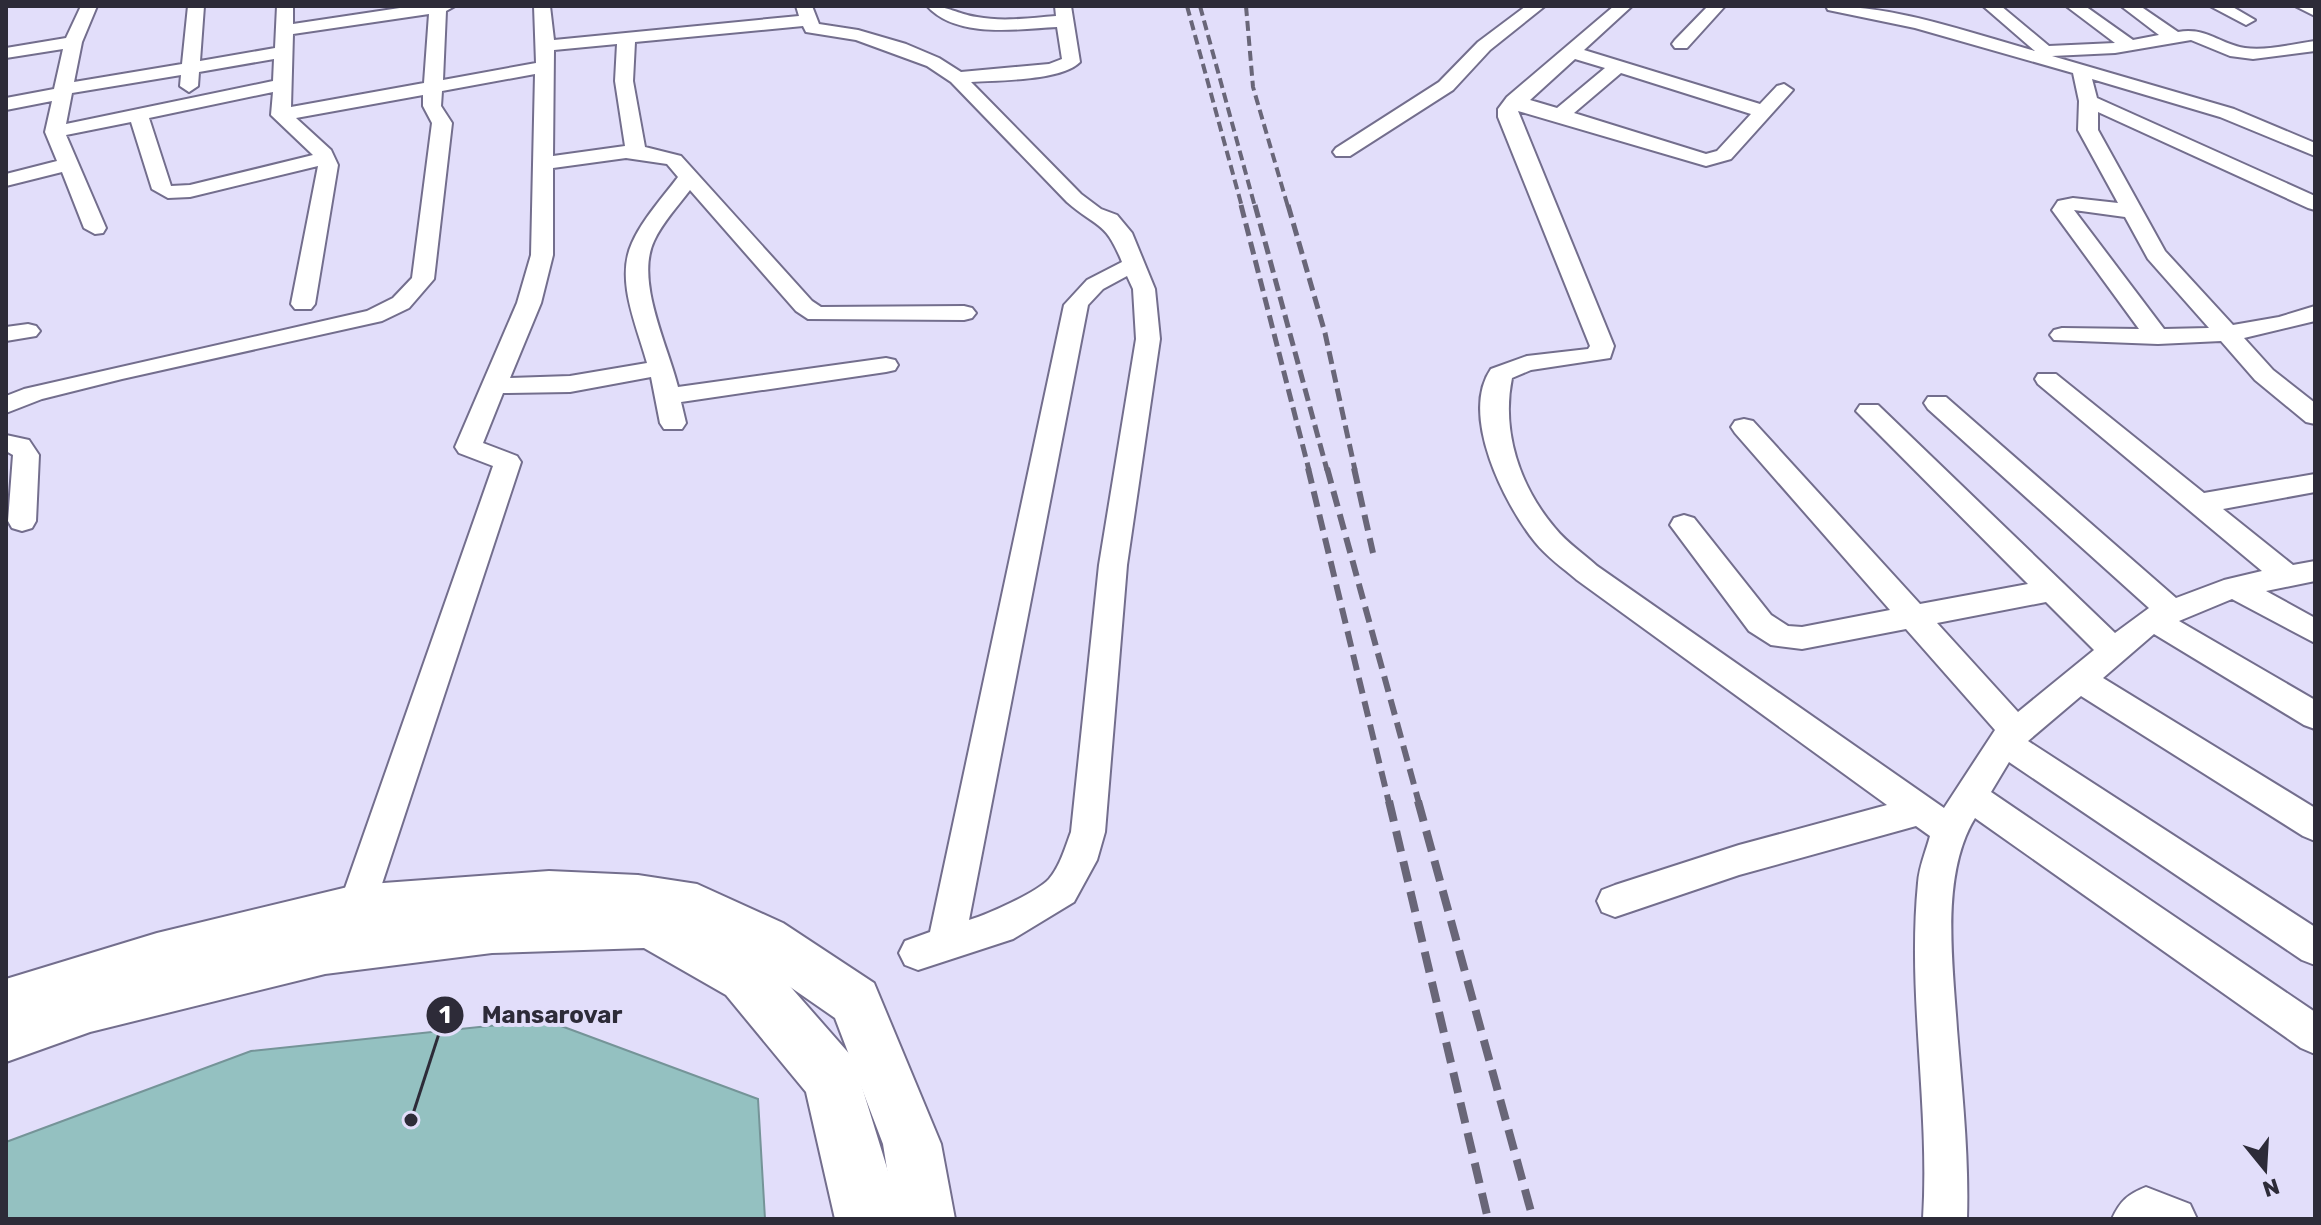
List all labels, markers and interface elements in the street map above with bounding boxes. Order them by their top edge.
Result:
callout: Mansarovar [425,991,638,1039]
text: 1 [439,1001,451,1029]
text: Mansarovar [482,1001,622,1029]
north arrow [2225,1129,2305,1209]
text: N [2259,1172,2283,1203]

